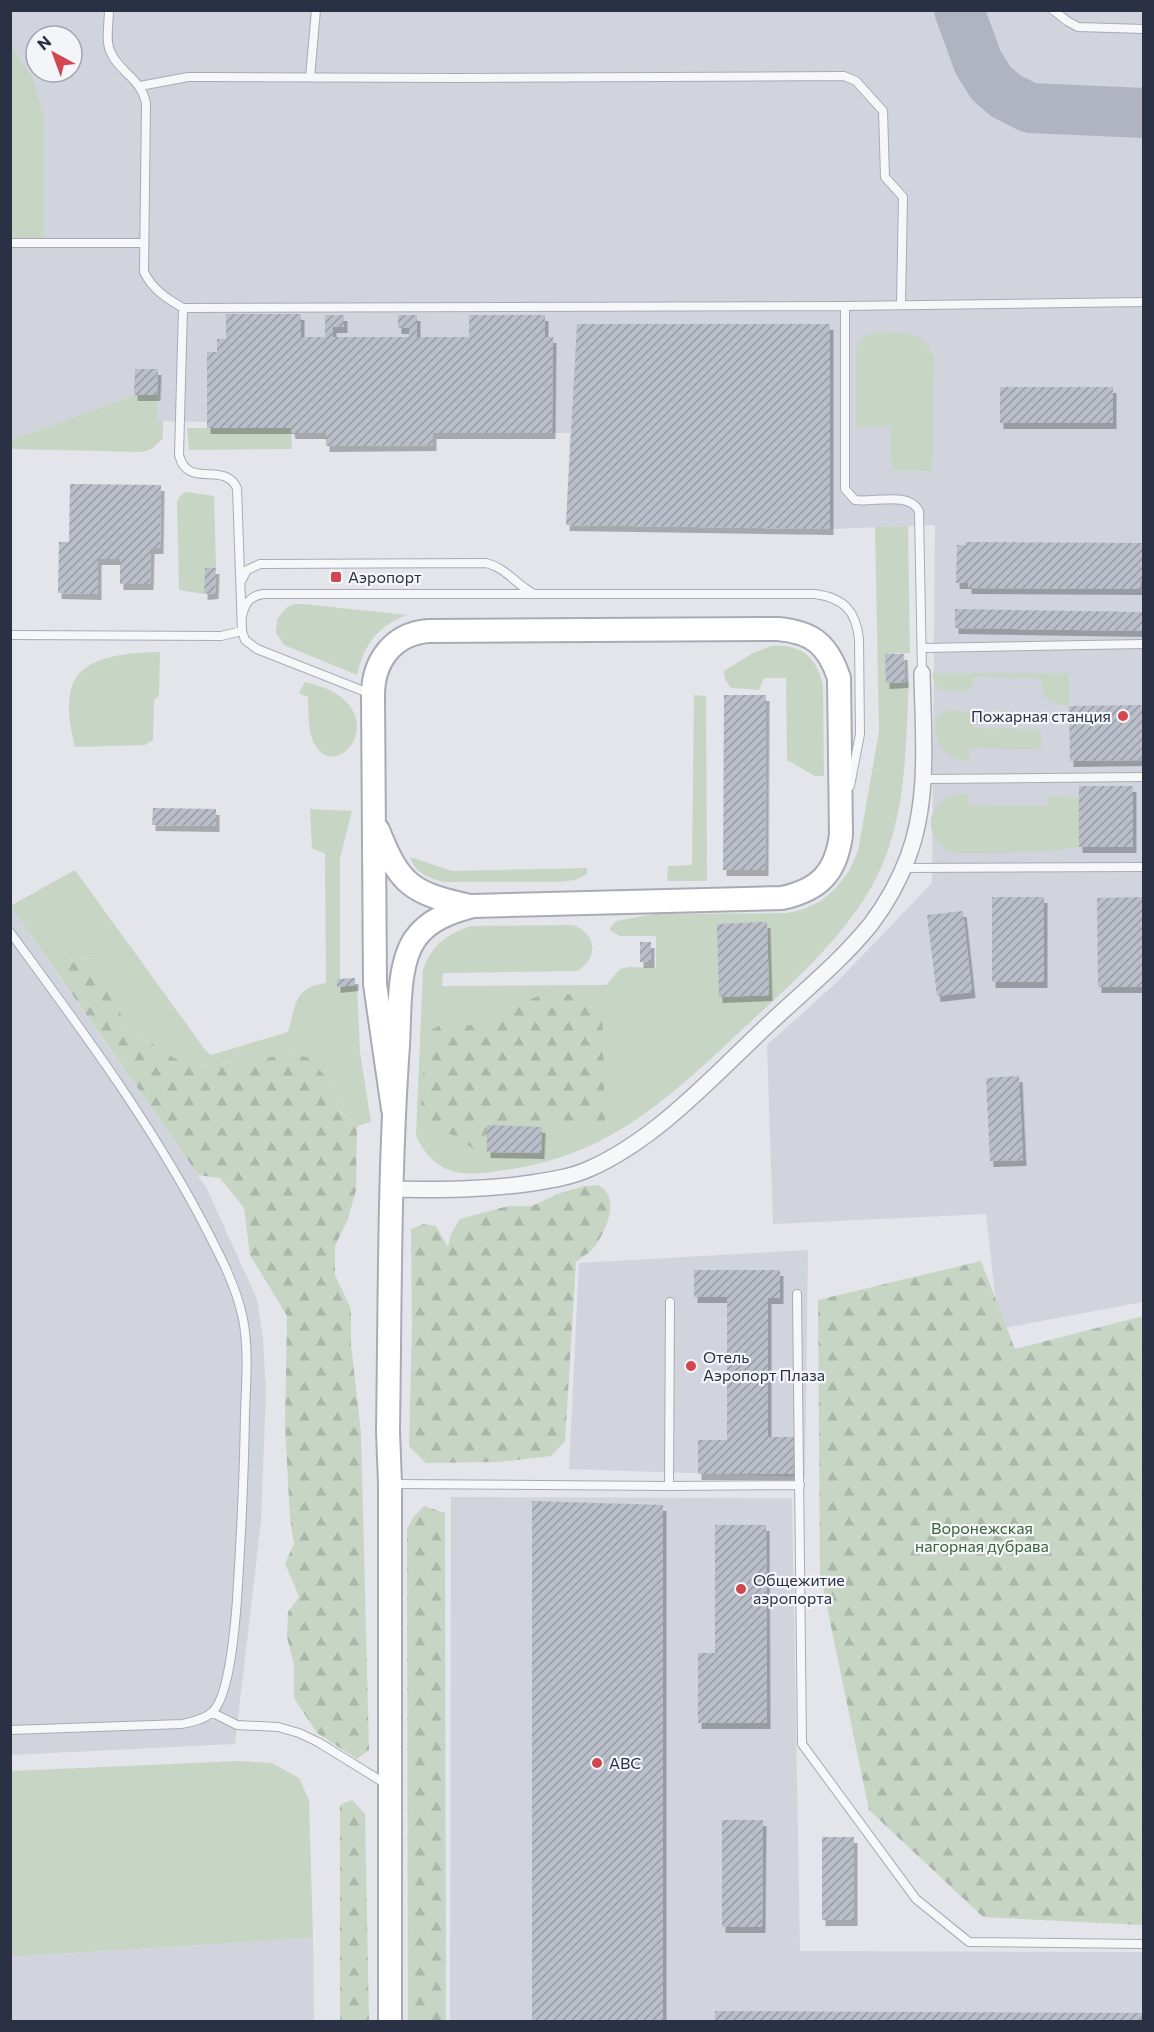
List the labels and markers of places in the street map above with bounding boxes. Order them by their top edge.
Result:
place label: Аэропорт [348,567,422,586]
marker: Аэропорт [329,570,343,584]
place label: Пожарная станция [971,706,1111,725]
marker: Пожарная станция [1116,709,1130,723]
place label: Отель Аэропорт Плаза [703,1347,825,1384]
marker: Отель Аэропорт Плаза [684,1359,698,1373]
place label: Общежитие аэропорта [753,1570,845,1607]
marker: Общежитие аэропорта [734,1582,748,1596]
place label: ABC [609,1753,641,1772]
marker: ABC [590,1756,604,1770]

